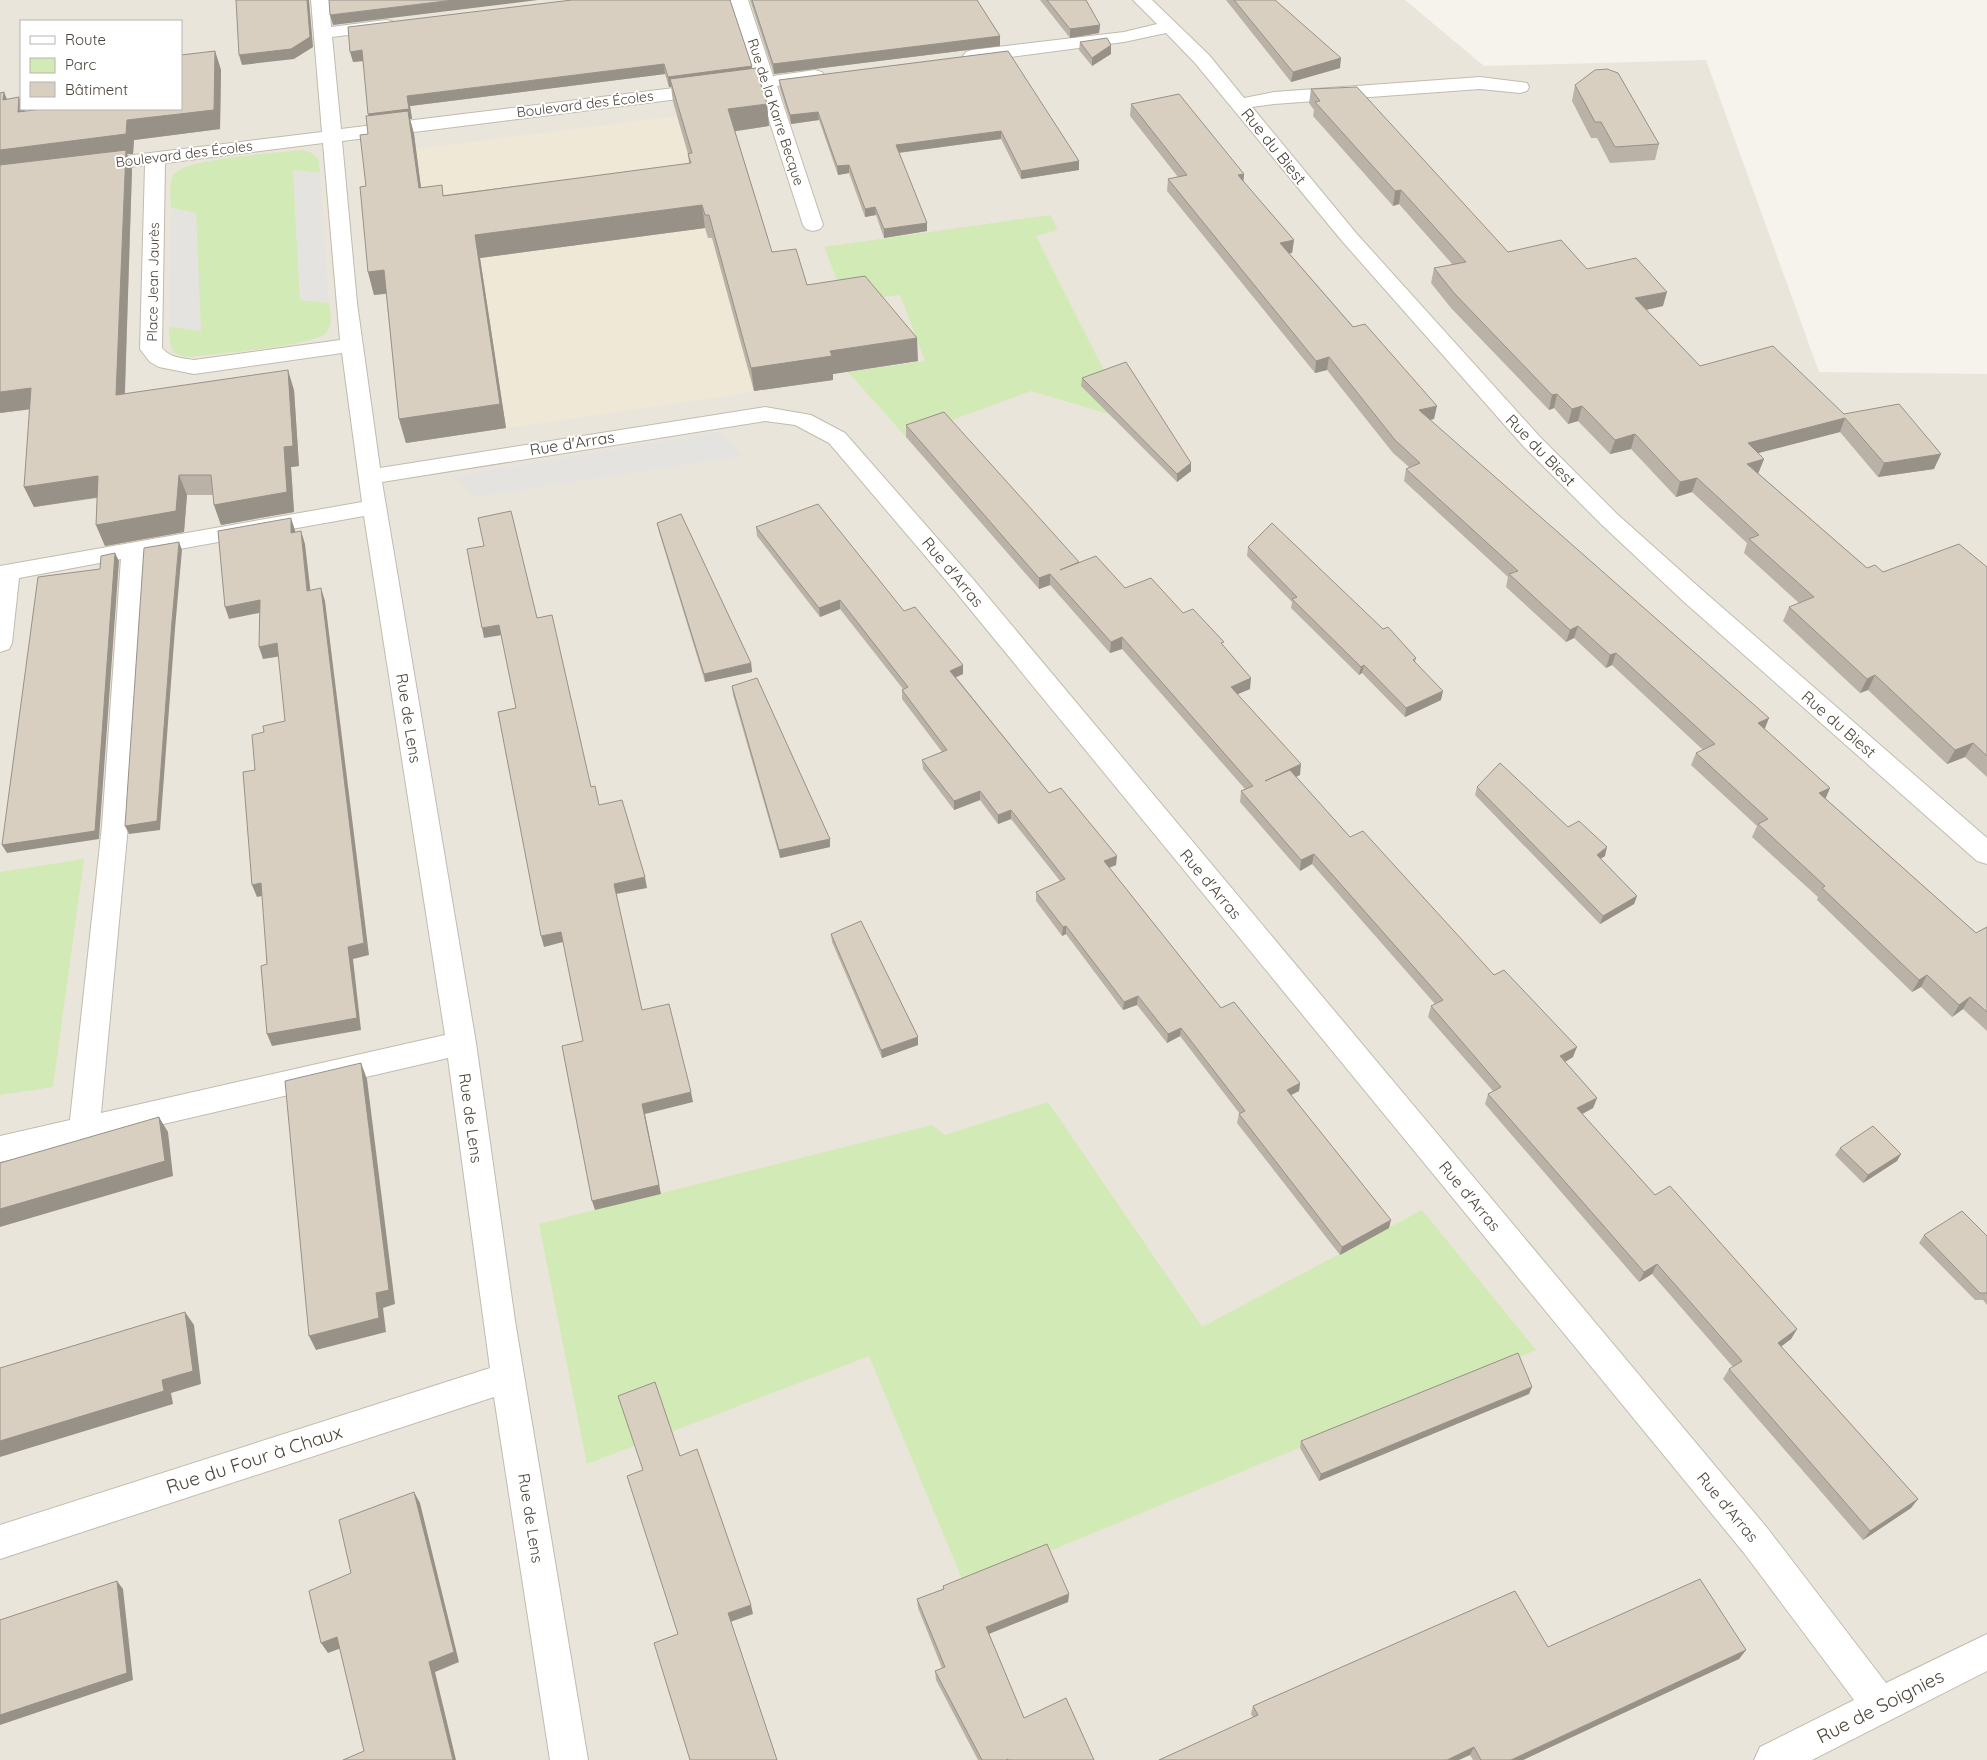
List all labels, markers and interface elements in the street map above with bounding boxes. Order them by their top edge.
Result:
legend [20,20,182,110]
text: Route [65,30,106,49]
street label: Rue de la Karre Becque [744,36,808,188]
text: Parc [65,55,96,74]
text: Bâtiment [65,80,128,99]
street label: Boulevard des Écoles [516,87,654,121]
street label: Rue du Biest [1237,104,1311,188]
street label: Boulevard des Écoles [115,137,253,171]
street label: Place Jean Jaurès [143,222,163,342]
street label: Rue du Biest [1502,410,1580,490]
street label: Rue d'Arras [528,426,616,460]
street label: Rue d'Arras [918,533,988,611]
street label: Rue de Lens [392,672,426,764]
street label: Rue du Biest [1798,686,1880,762]
street label: Rue d'Arras [1176,845,1246,923]
street label: Rue de Lens [455,1072,487,1164]
street label: Rue d'Arras [1435,1157,1505,1235]
street label: Rue du Four à Chaux [163,1419,345,1499]
street label: Rue d'Arras [1693,1468,1763,1546]
street label: Rue de Lens [514,1472,548,1564]
street label: Rue de Soignies [1812,1664,1948,1748]

